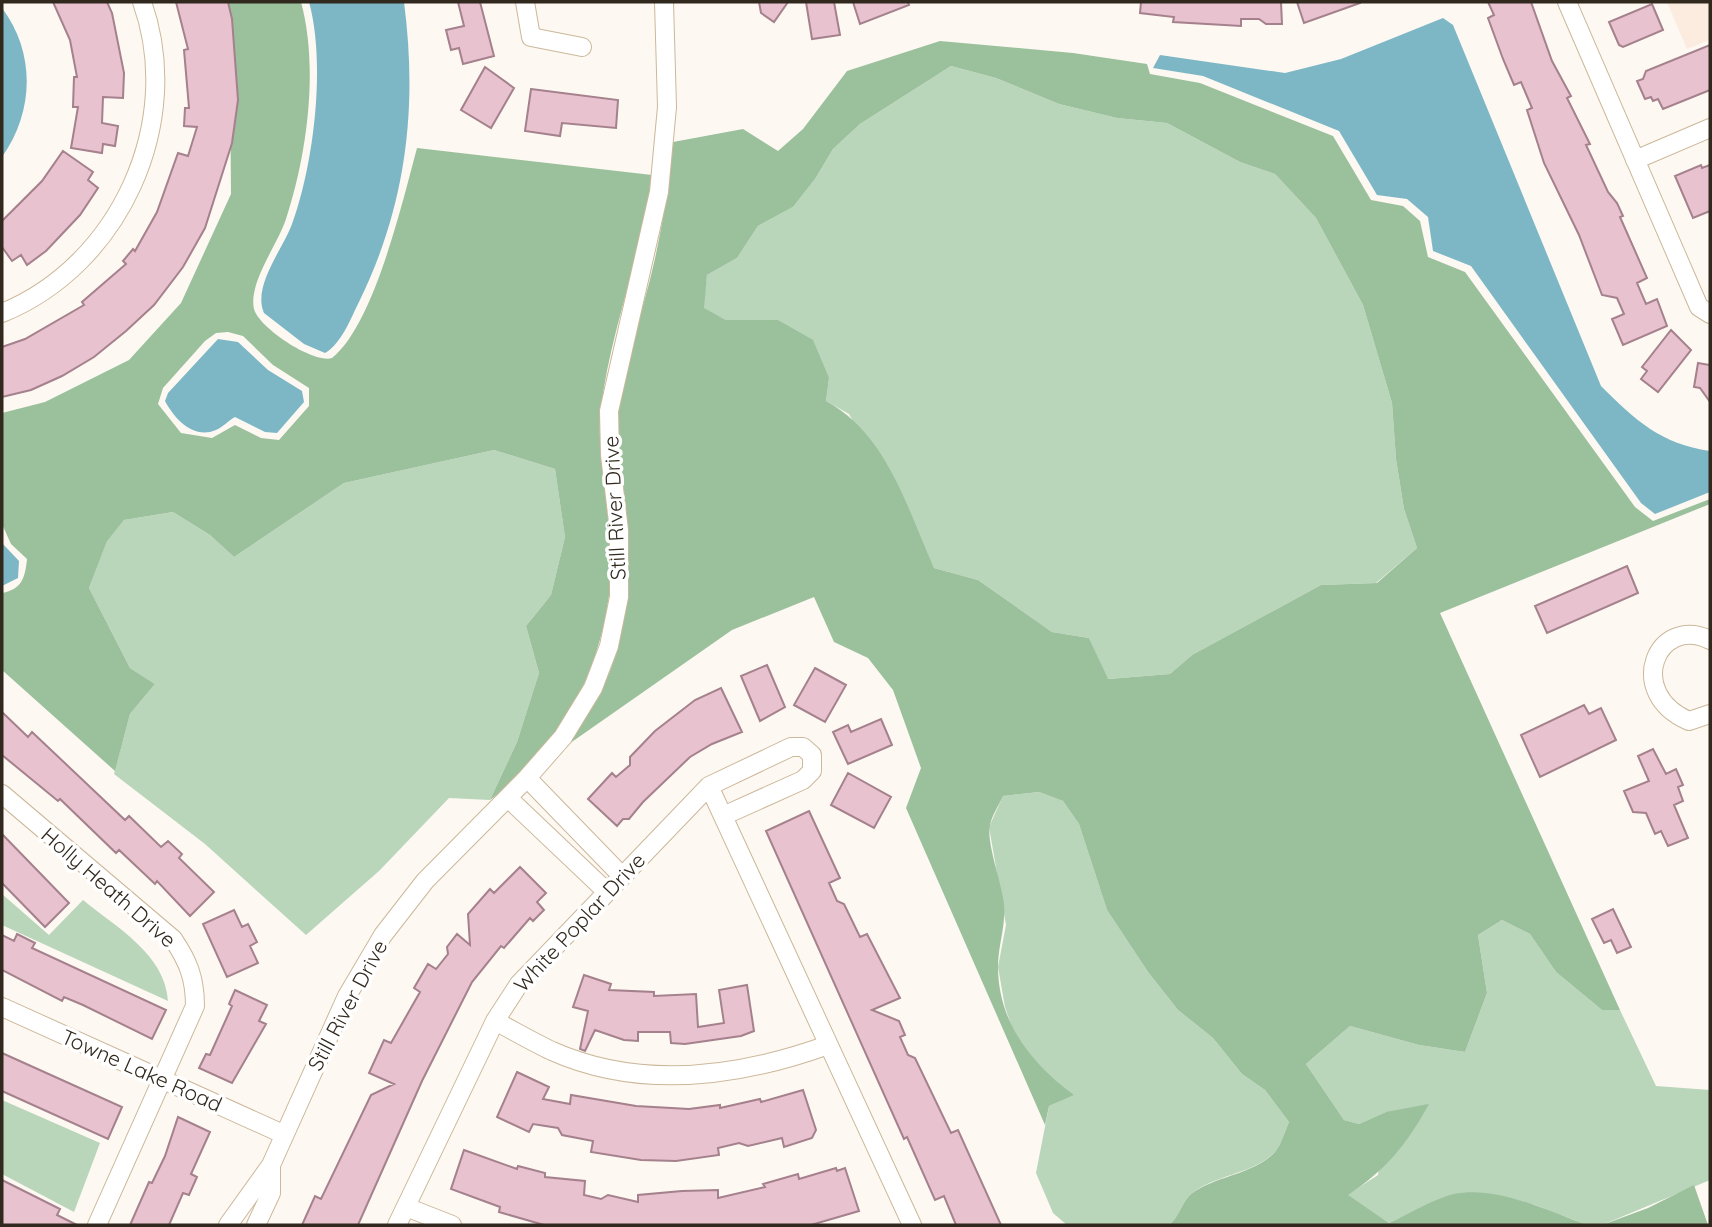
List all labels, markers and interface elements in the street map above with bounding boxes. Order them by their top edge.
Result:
street label: Still River Drive [597,435,631,581]
street label: Holly Heath Drive [36,821,182,953]
street label: White Poplar Drive [508,847,650,997]
street label: Still River Drive [302,935,392,1075]
street label: Towne Lake Road [58,1023,226,1117]

